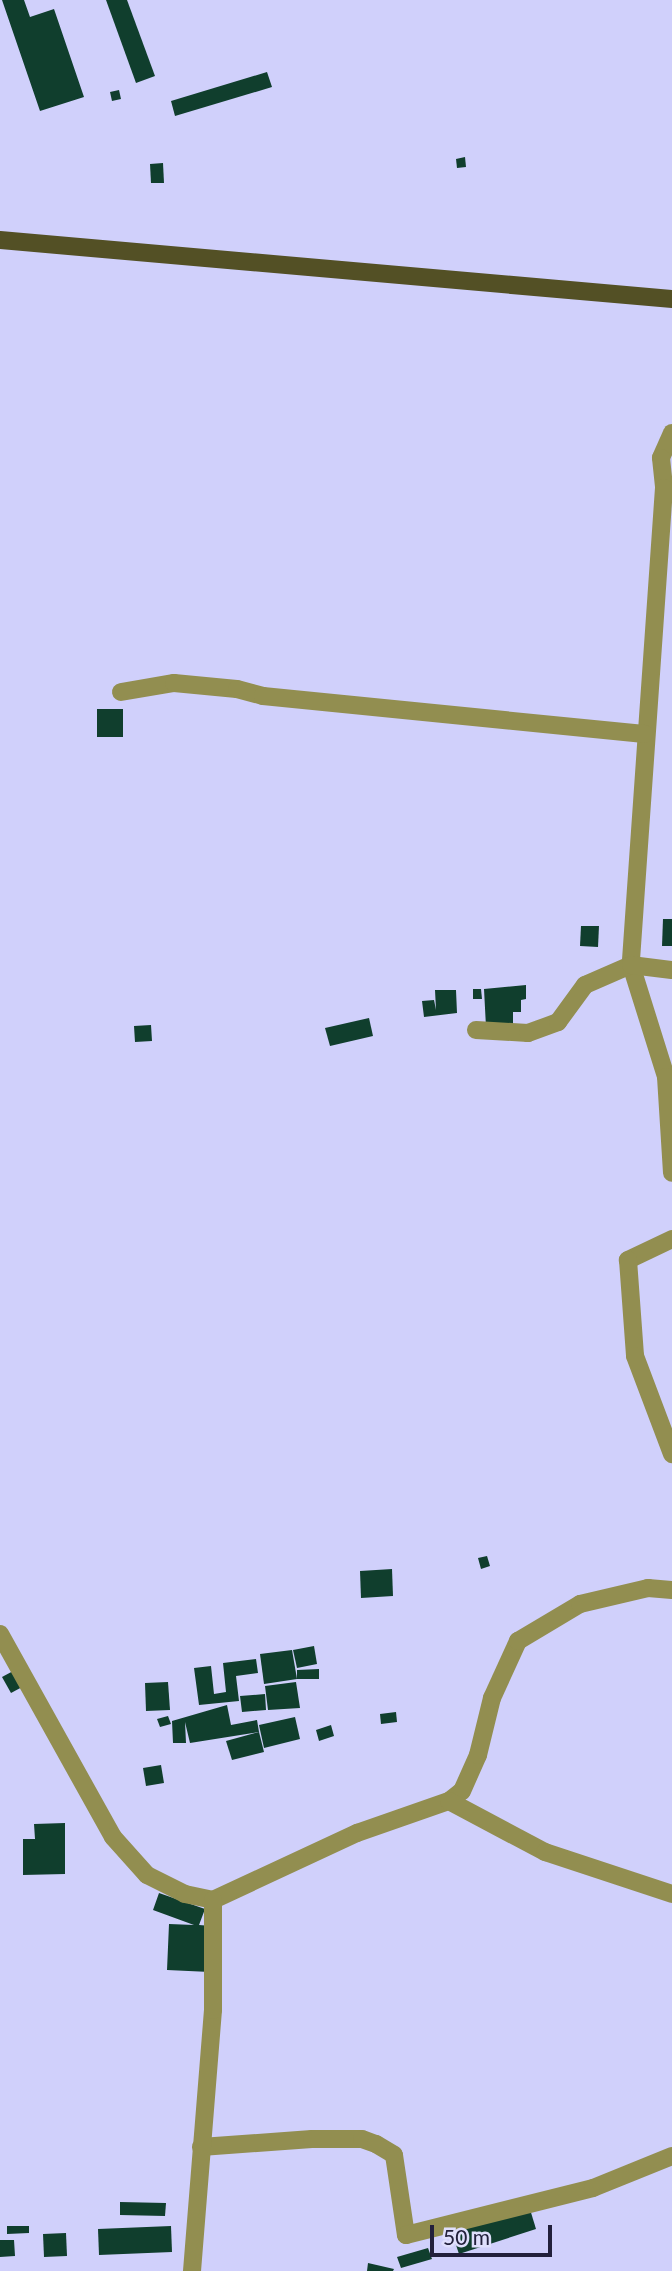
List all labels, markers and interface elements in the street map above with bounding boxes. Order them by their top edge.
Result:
scale bar [434,2212,556,2256]
text: 50 m [443,2224,490,2249]

